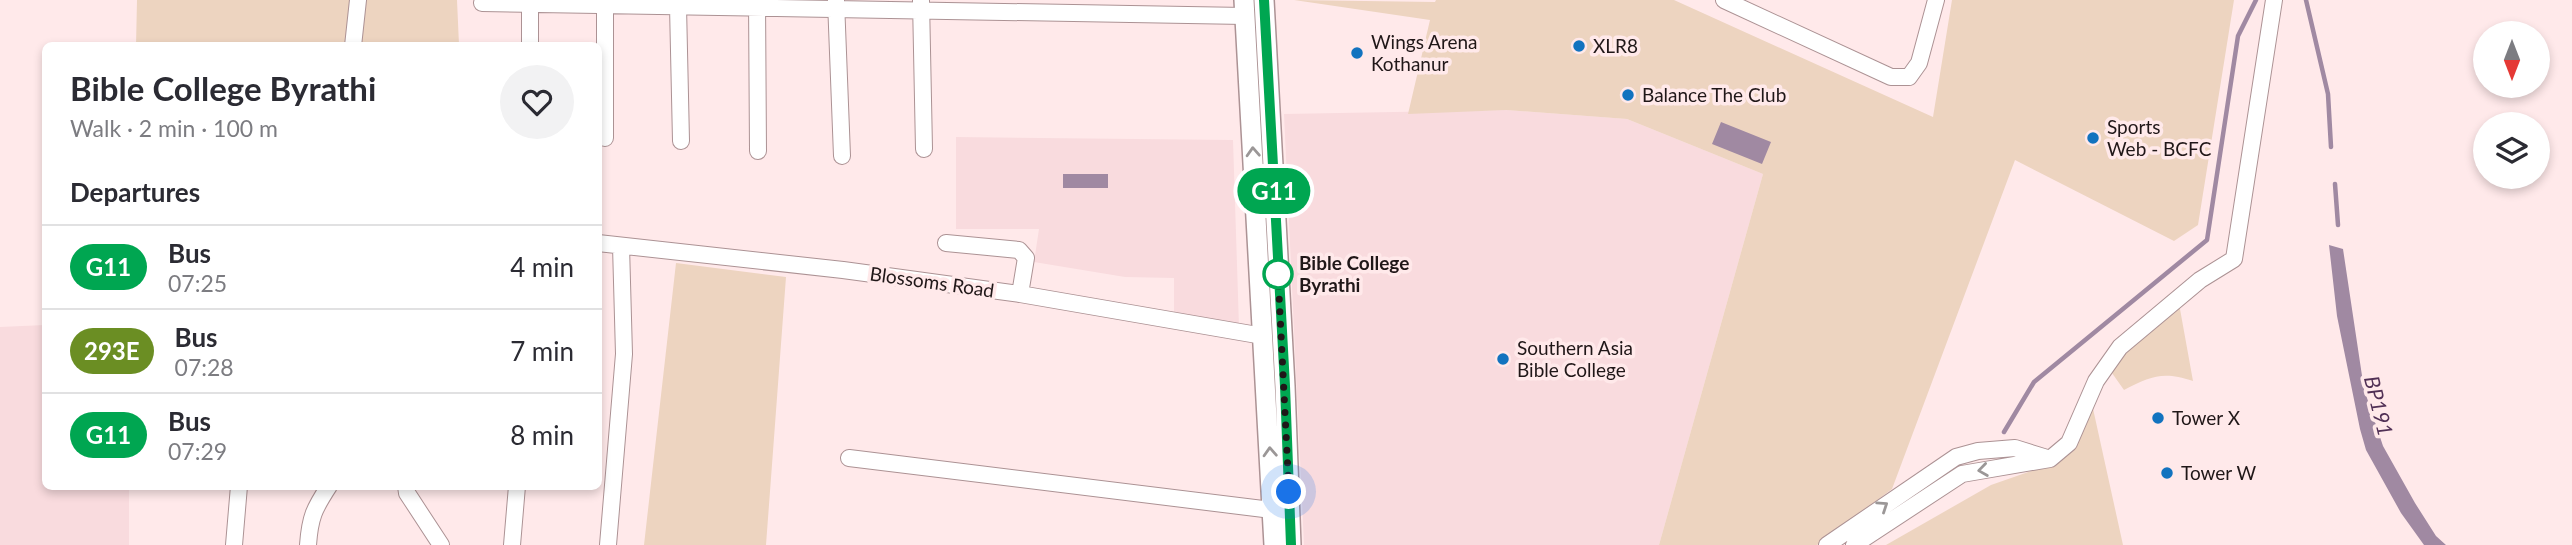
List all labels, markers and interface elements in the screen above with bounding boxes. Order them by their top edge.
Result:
north arrow [2473,21,2550,98]
map controls [2473,21,2550,189]
place label: Wings Arena Kothanur [1371,30,1478,75]
place label: XLR8 [1593,34,1638,57]
marker: XLR8 [1571,38,1587,54]
marker: Wings Arena Kothanur [1349,45,1365,61]
button: heart [500,65,574,139]
text: Bible College Byrathi [70,68,376,108]
place label: Balance The Club [1642,83,1786,106]
marker: Balance The Club [1620,87,1636,103]
button: layers [2473,112,2550,189]
text: Walk · 2 min · 100 m [70,114,278,142]
place label: Sports Web - BCFC [2107,115,2212,160]
marker: Sports Web - BCFC [2085,130,2101,146]
one-way arrow [1246,146,1261,157]
line badge: G11 [1234,168,1314,214]
text: Departures [70,176,200,208]
text: G11 [1251,176,1297,205]
text: Bus [168,237,211,269]
text: 4 min [510,251,574,283]
place label: Bible College Byrathi [1299,251,1409,296]
text: G11 [86,252,131,281]
marker: Bible College Byrathi [1263,259,1293,289]
street label: Blossoms Road [868,261,996,302]
text: 07:25 [168,269,227,297]
text: Bus [175,321,218,353]
text: 7 min [510,335,574,367]
text: 293E [84,336,140,365]
place label: Southern Asia Bible College [1517,336,1633,381]
marker: Southern Asia Bible College [1495,351,1511,367]
text: 07:28 [175,353,234,381]
water label: BP191 [2360,373,2399,438]
text: Bus [168,405,211,437]
place label: Tower X [2172,406,2241,429]
marker: Tower X [2150,410,2166,426]
text: 8 min [510,419,574,451]
text: G11 [86,420,131,449]
text: 07:29 [168,437,227,465]
one-way arrow [1262,447,1277,458]
place label: Tower W [2181,461,2256,484]
one-way arrow [1977,463,1988,478]
marker: Tower W [2159,465,2175,481]
your location [1271,474,1306,509]
one-way arrow [1876,502,1889,515]

